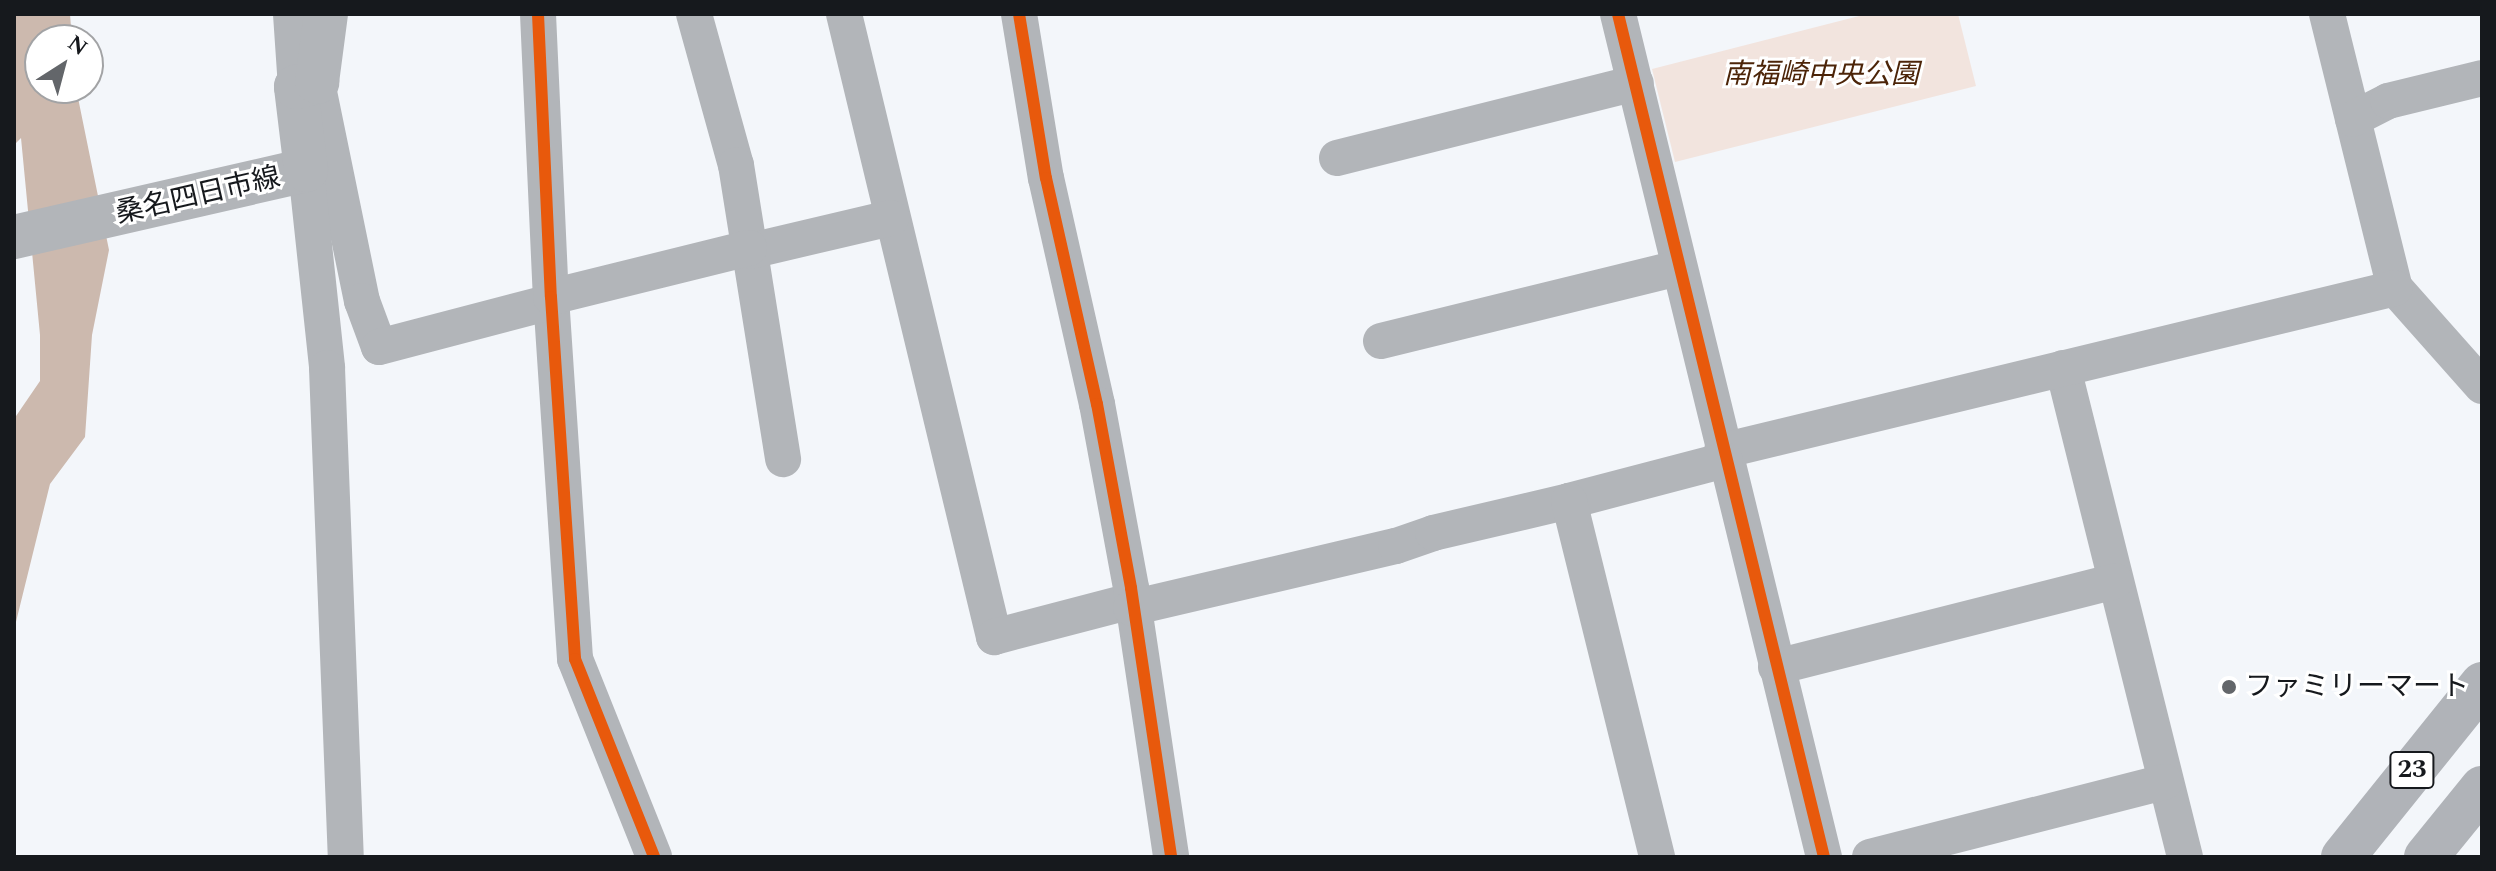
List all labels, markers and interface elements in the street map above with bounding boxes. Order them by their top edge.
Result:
north arrow [24,24,104,104]
text: N [60,27,94,64]
park label: 南福崎中央公園 [1723,58,1919,92]
street label: 桑名四日市線 [112,161,284,231]
place label: ファミリーマート [2245,670,2469,704]
marker: ファミリーマート [2220,678,2238,696]
road number: 23 [2388,748,2436,792]

